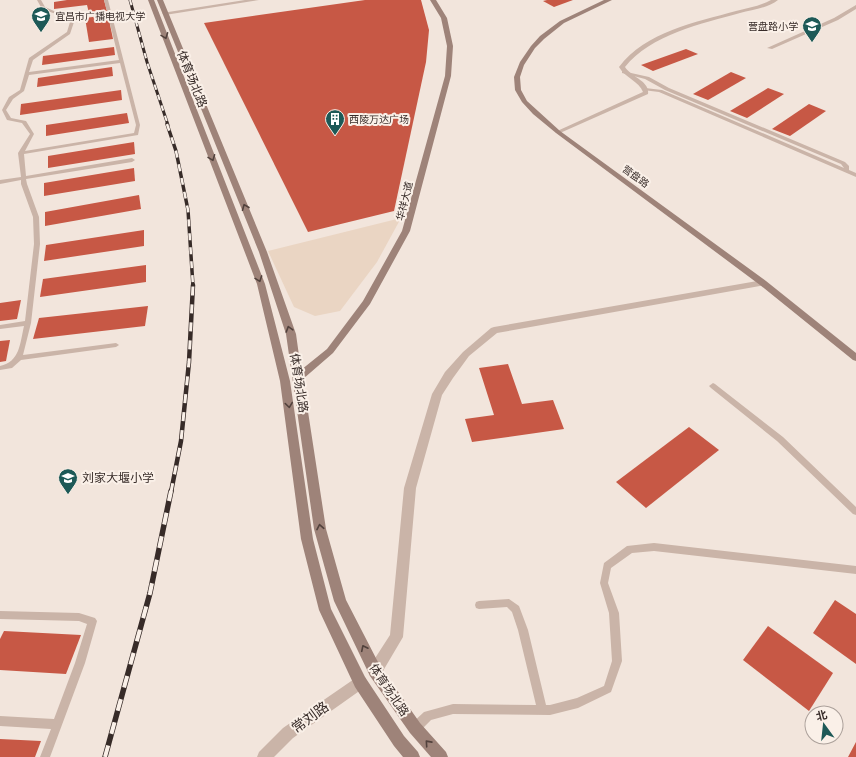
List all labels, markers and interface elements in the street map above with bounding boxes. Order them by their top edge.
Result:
school or university icon: 宜昌市广播电视大学 [30,5,52,33]
place label: 宜昌市广播电视大学 [55,11,145,22]
school or university icon: 营盘路小学 [801,15,823,43]
place label: 营盘路小学 [748,21,798,32]
one-way arrow [161,33,169,40]
street label: 体育场北路 [174,49,210,109]
building icon: 西陵万达广场 [324,108,346,136]
place label: 西陵万达广场 [349,114,409,125]
one-way arrow [208,154,216,161]
street label: 营盘路 [620,163,651,190]
street label: 华祥大道 [394,180,415,222]
one-way arrow [241,204,249,211]
one-way arrow [254,275,263,282]
one-way arrow [286,326,294,333]
street label: 体育场北路 [287,352,311,414]
one-way arrow [284,402,293,408]
school or university icon: 刘家大堰小学 [57,467,79,495]
place label: 刘家大堰小学 [82,471,154,485]
one-way arrow [316,524,325,530]
one-way arrow [361,645,369,653]
street label: 体育场北路 [366,661,412,719]
street label: 常刘路 [288,698,332,736]
north arrow [804,705,844,745]
text: 北 [815,708,828,723]
one-way arrow [426,740,433,747]

